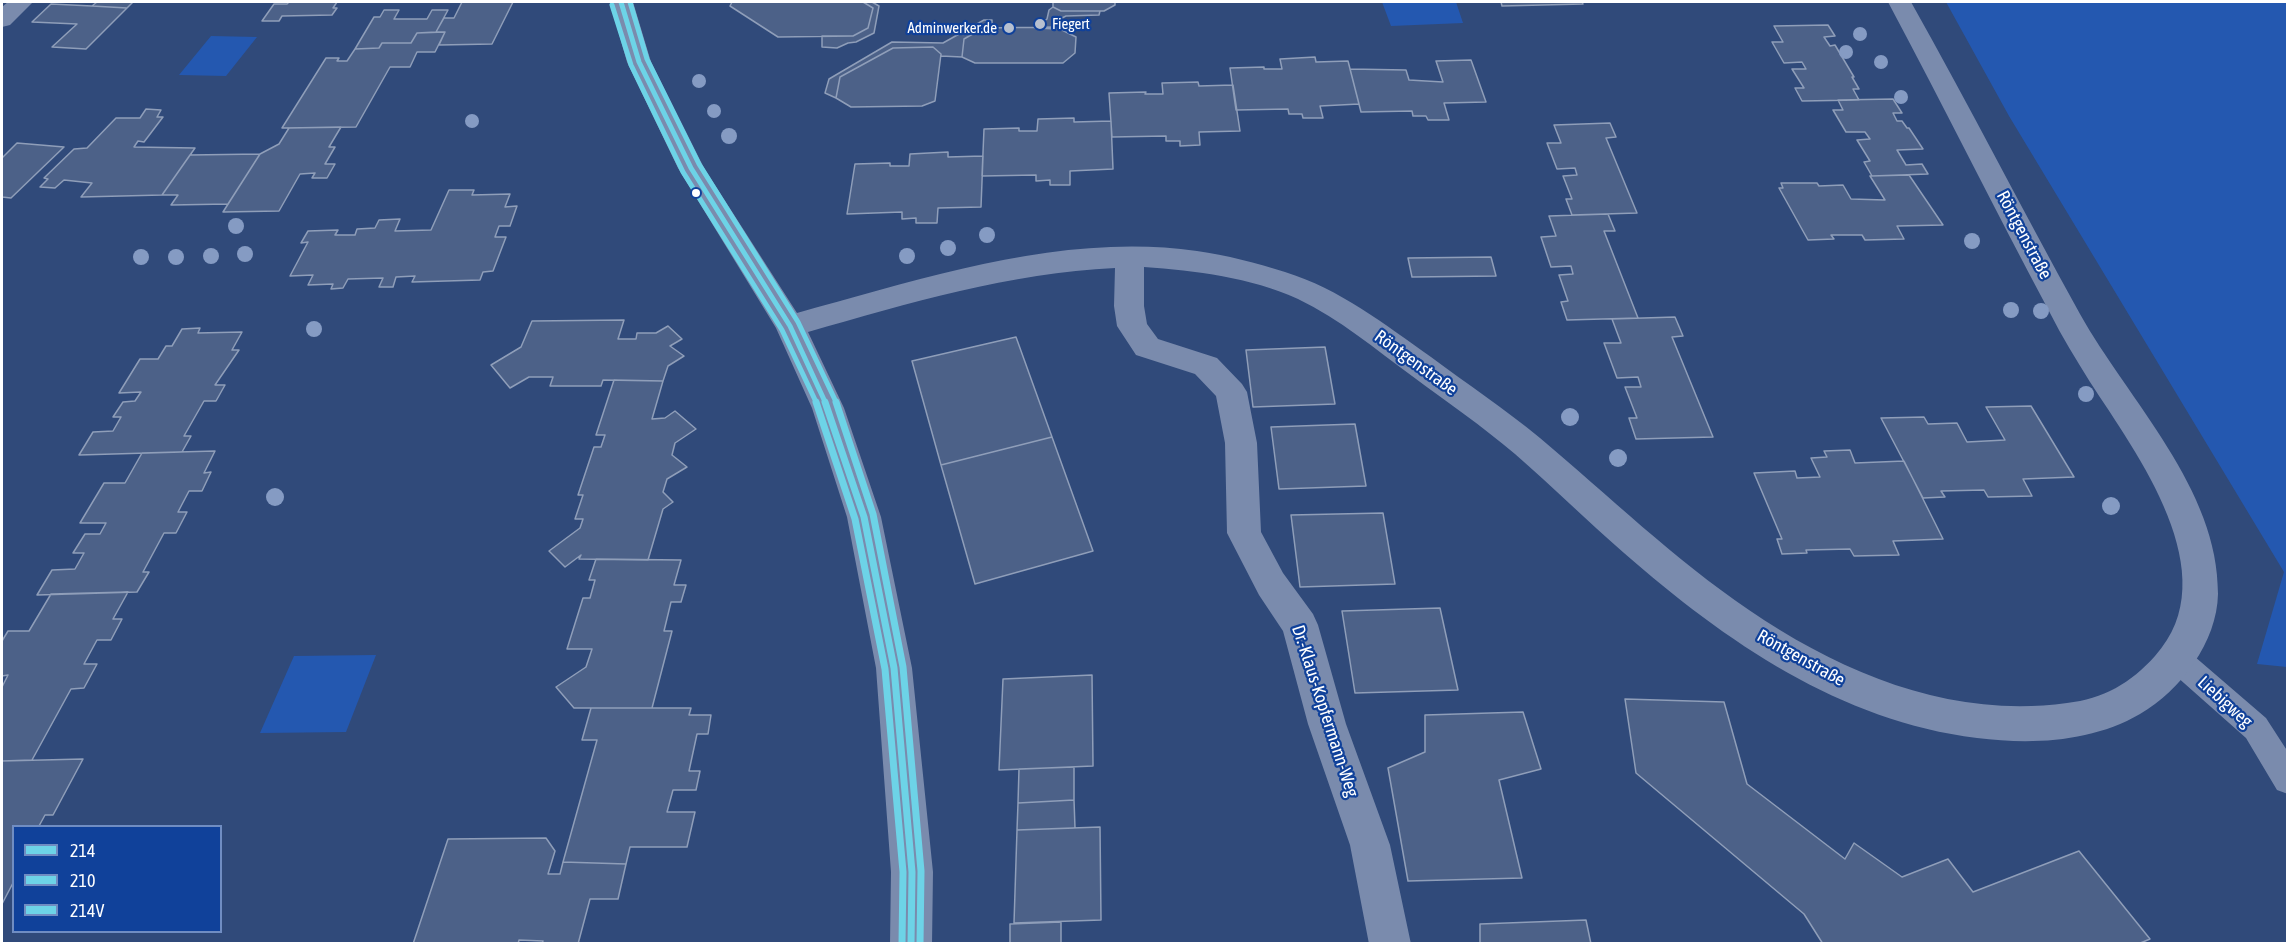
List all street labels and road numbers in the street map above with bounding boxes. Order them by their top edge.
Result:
street label: Röntgenstraße [1992,187,2056,283]
street label: Röntgenstraße [1370,326,1462,400]
street label: Dr.-Klaus-Kopfermann-Weg [1287,622,1363,800]
street label: Röntgenstraße [1753,625,1849,691]
street label: Liebigweg [2193,672,2257,732]

